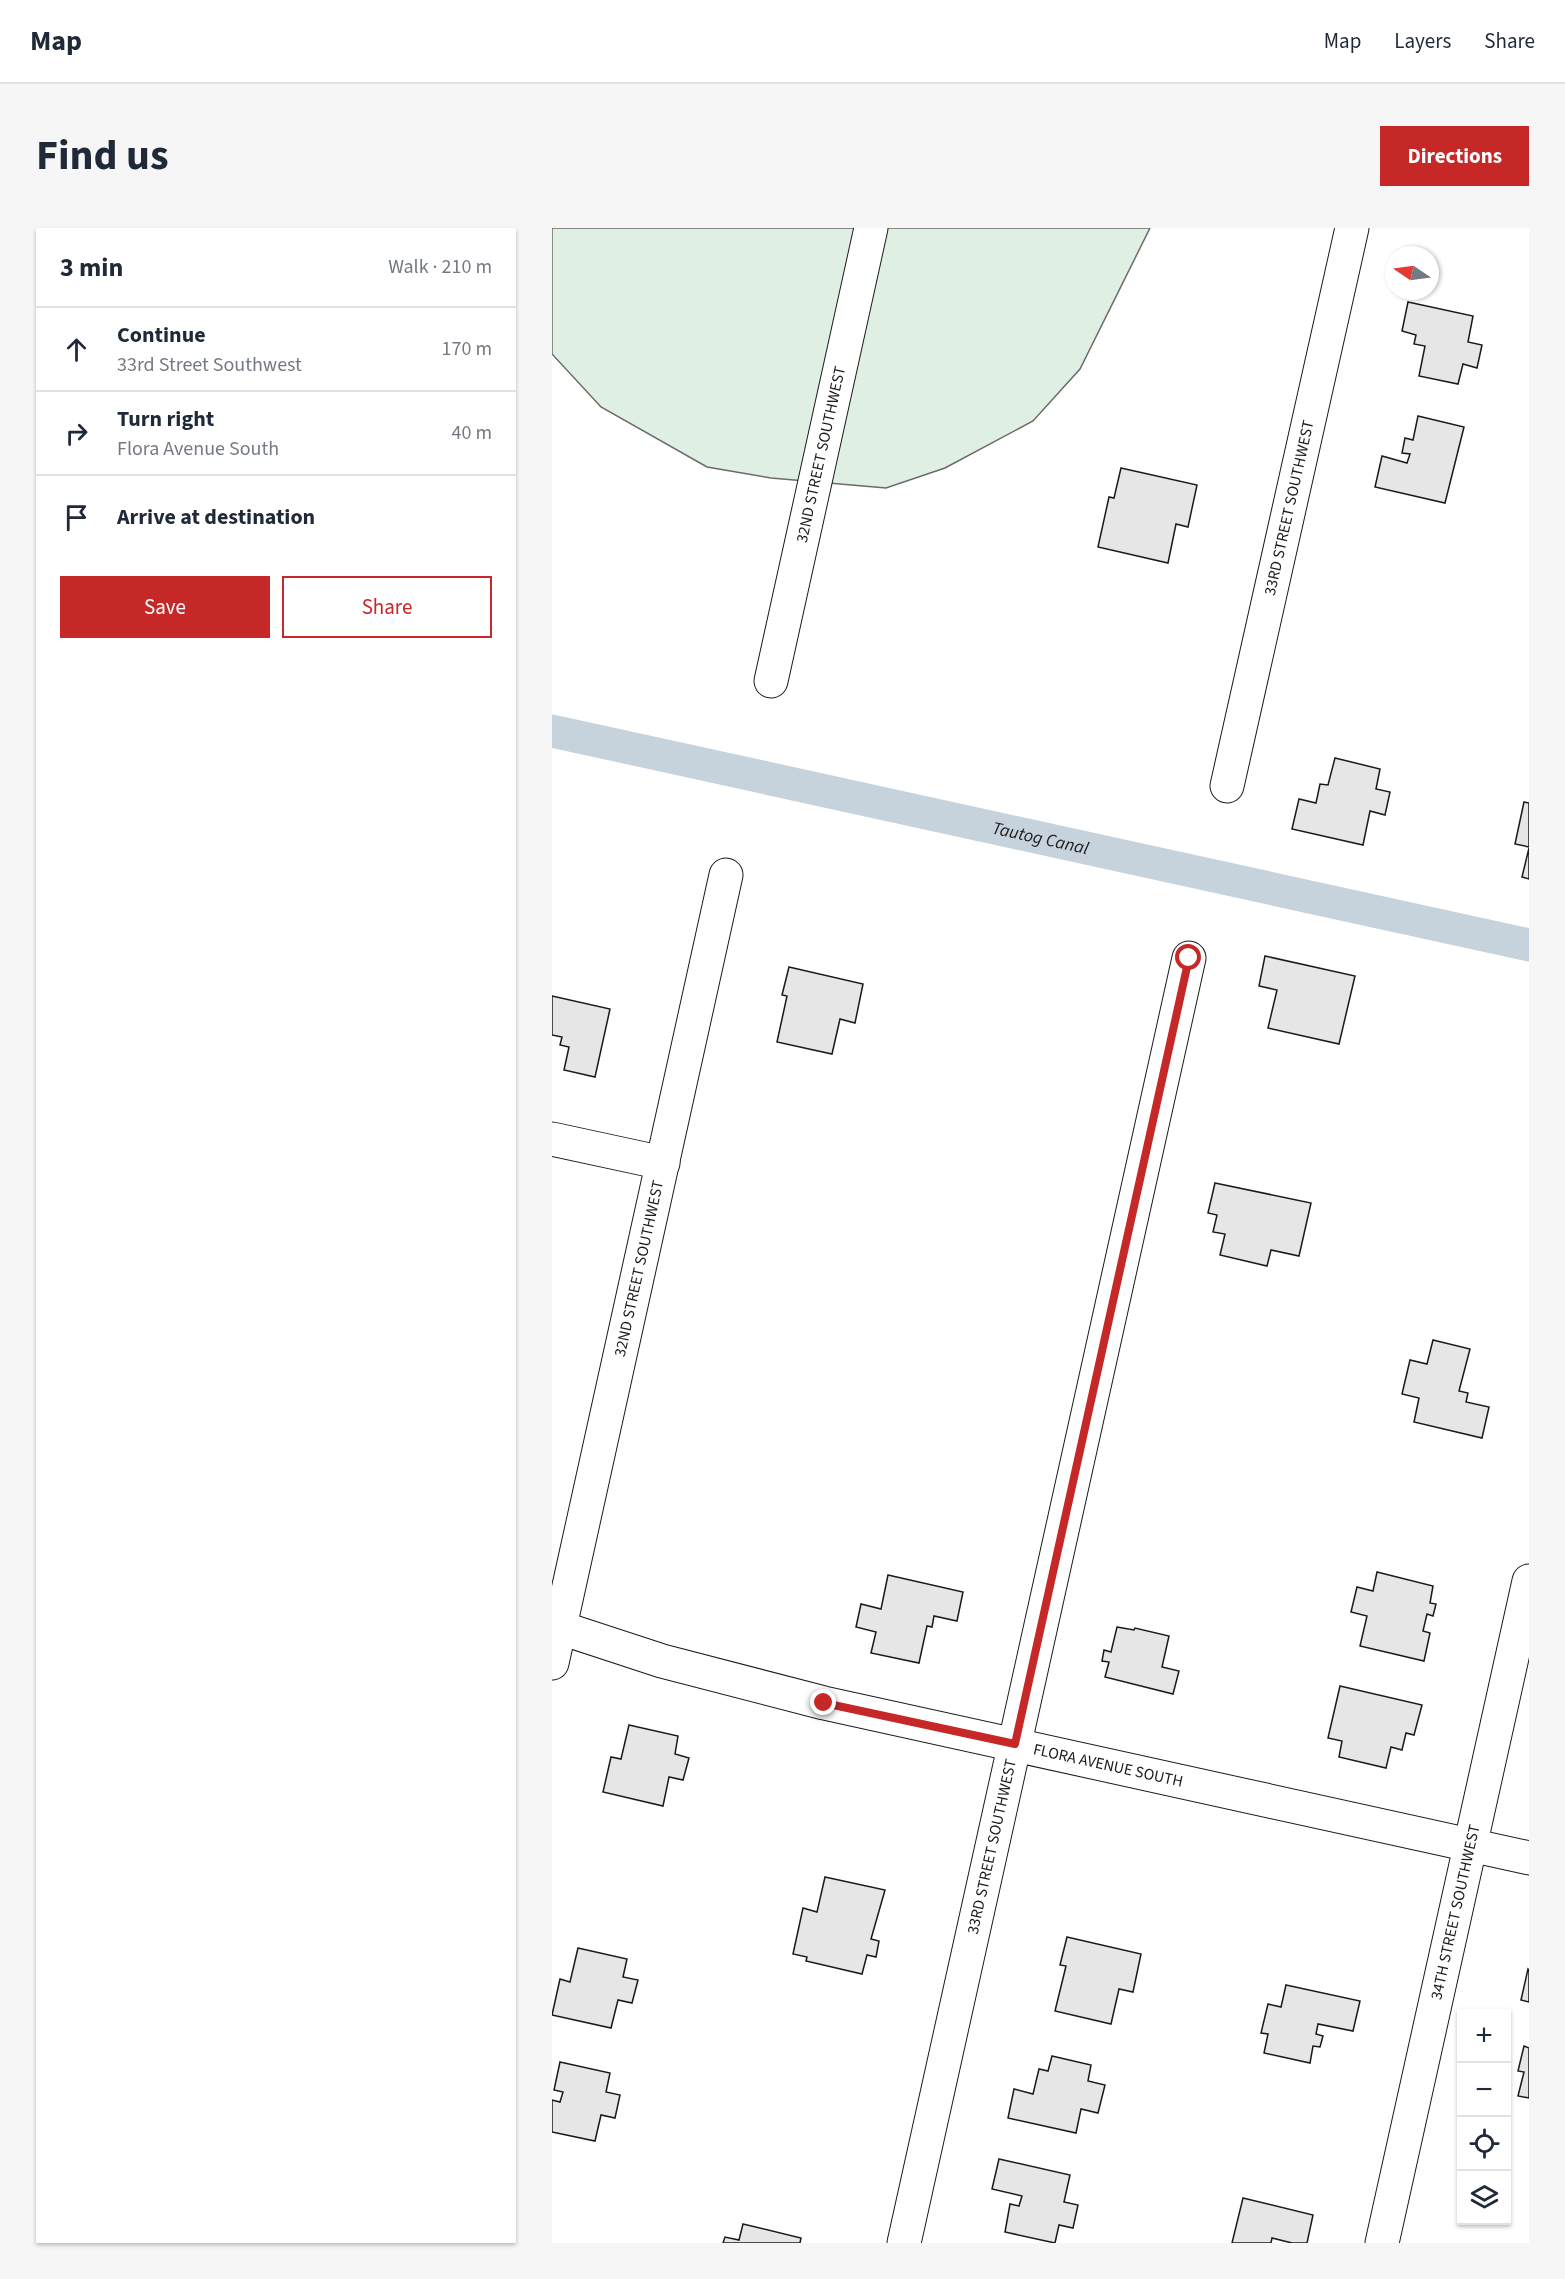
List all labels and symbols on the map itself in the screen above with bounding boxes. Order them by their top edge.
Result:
north arrow [1385,246,1439,300]
street label: 32ND STREET SOUTHWEST [791,364,851,545]
street label: 33RD STREET SOUTHWEST [1259,418,1320,598]
water label: Tautog Canal [990,815,1092,861]
route start [1175,944,1201,970]
street label: 32ND STREET SOUTHWEST [609,1178,669,1359]
route end [810,1689,836,1715]
street label: FLORA AVENUE SOUTH [1031,1738,1185,1793]
street label: 33RD STREET SOUTHWEST [962,1756,1022,1936]
street label: 34TH STREET SOUTHWEST [1425,1822,1486,2002]

